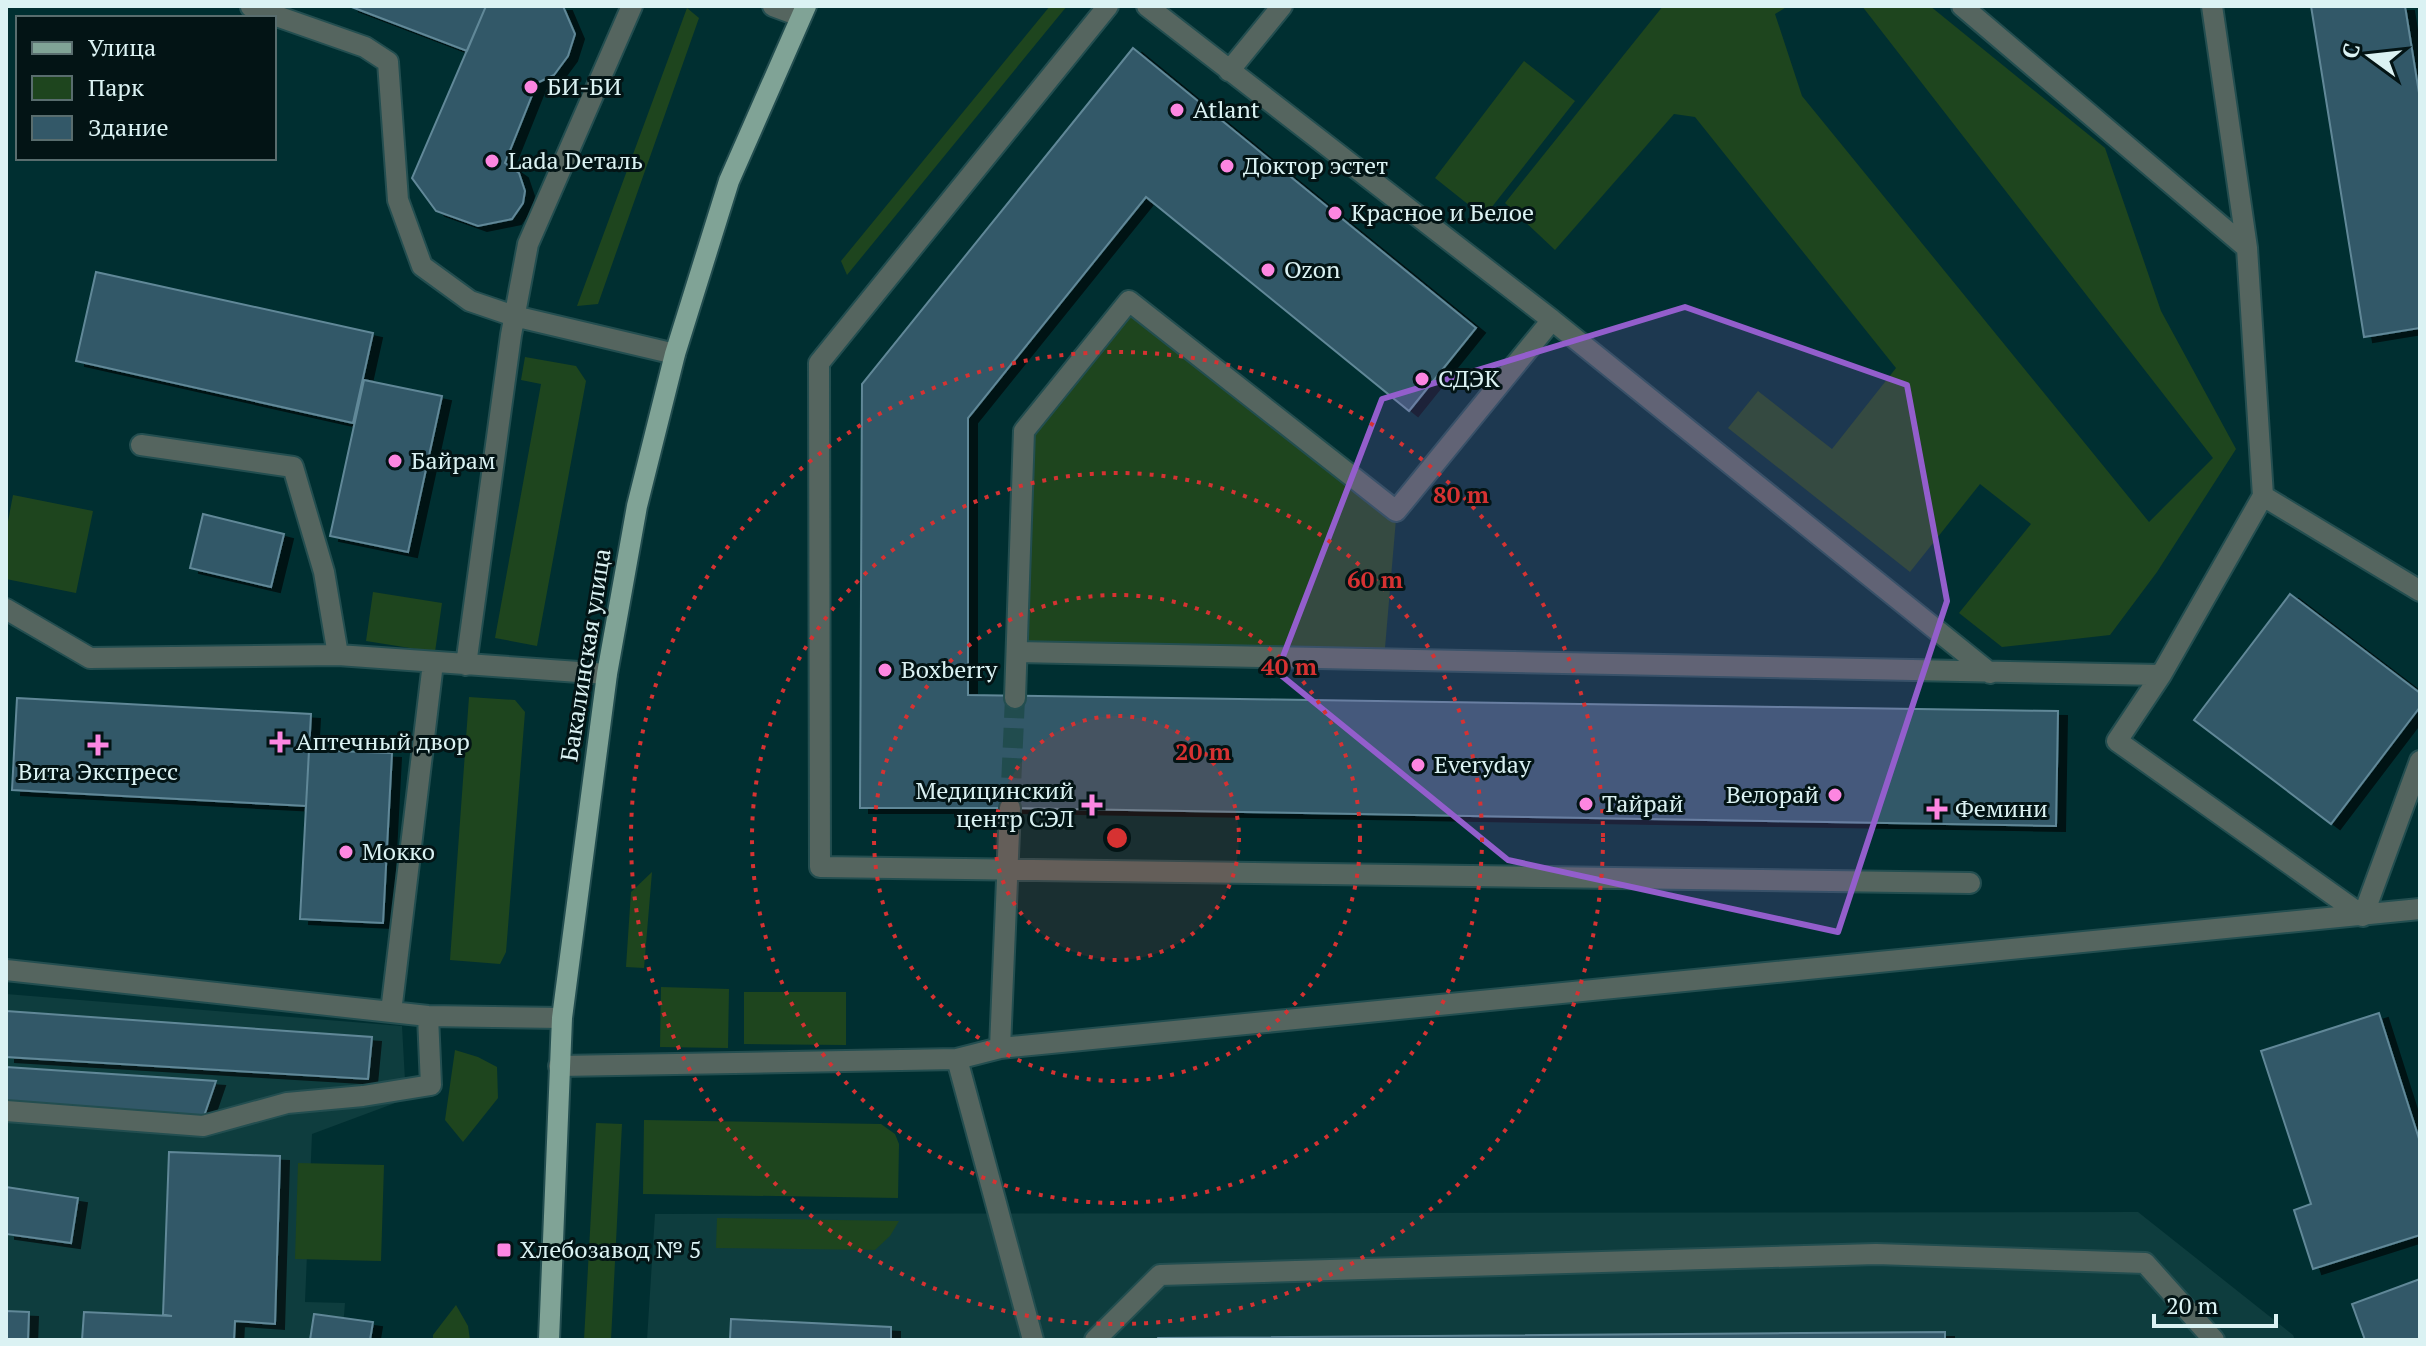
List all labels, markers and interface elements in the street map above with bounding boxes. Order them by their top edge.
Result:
legend [16,16,276,160]
north arrow [2330,16,2410,96]
text: Улица [88,31,156,63]
text: С [2334,40,2366,61]
place label: БИ-БИ [547,70,622,102]
text: Парк [88,71,144,103]
marker: БИ-БИ [522,78,540,96]
place label: Atlant [1193,93,1260,125]
marker: Atlant [1168,101,1186,119]
text: Здание [88,111,169,143]
place label: Lada Dеталь [508,144,643,176]
place label: Доктор эстет [1243,149,1388,181]
marker: Lada Dеталь [483,152,501,170]
marker: Доктор эстет [1218,157,1236,175]
place label: Красное и Белое [1351,196,1534,228]
marker: Красное и Белое [1326,204,1344,222]
place label: Ozon [1284,253,1340,285]
marker: Ozon [1259,261,1277,279]
place label: СДЭК [1438,362,1500,394]
marker: СДЭК [1413,370,1431,388]
place label: Байрам [411,444,496,476]
marker: Байрам [386,452,404,470]
text: 80 m [1433,478,1489,510]
street label: Бакалинская улица [552,546,618,764]
text: 60 m [1347,563,1403,595]
text: 40 m [1261,650,1317,682]
place label: Boxberry [901,653,998,685]
marker: Boxberry [876,661,894,679]
place label: Аптечный двор [296,725,470,757]
marker: Аптечный двор [271,733,289,751]
text: 20 m [1175,735,1231,767]
marker: Вита Экспресс [89,736,107,754]
place label: Everyday [1434,748,1532,780]
place label: Вита Экспресс [18,755,178,787]
marker: Everyday [1409,756,1427,774]
place label: Медицинский центр СЭЛ [915,774,1074,834]
place label: Велорай [1726,778,1819,810]
marker: Велорай [1826,786,1844,804]
place label: Тайрай [1602,787,1683,819]
place label: Фемини [1955,792,2048,824]
marker: Медицинский центр СЭЛ [1081,794,1103,816]
marker: Тайрай [1577,795,1595,813]
marker: Фемини [1926,798,1948,820]
centre of rings [1103,824,1131,852]
place label: Мокко [362,835,435,867]
marker: Мокко [337,843,355,861]
place label: Хлебозавод № 5 [520,1233,702,1265]
marker: Хлебозавод № 5 [495,1241,513,1259]
scale bar [2154,1278,2276,1328]
text: 20 m [2166,1289,2218,1321]

